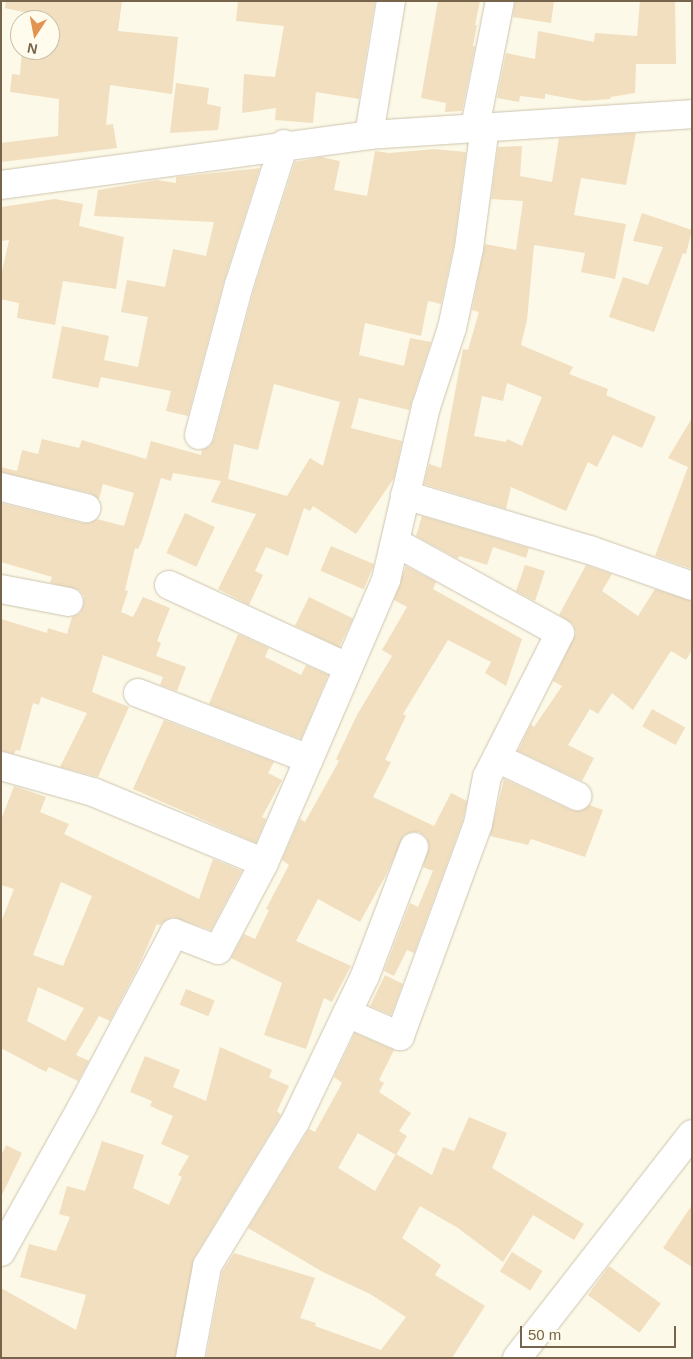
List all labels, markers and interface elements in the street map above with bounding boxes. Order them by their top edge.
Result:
north arrow [10,10,60,60]
text: N [26,40,39,58]
scale bar [523,1316,679,1348]
text: 50 m [528,1326,561,1343]

